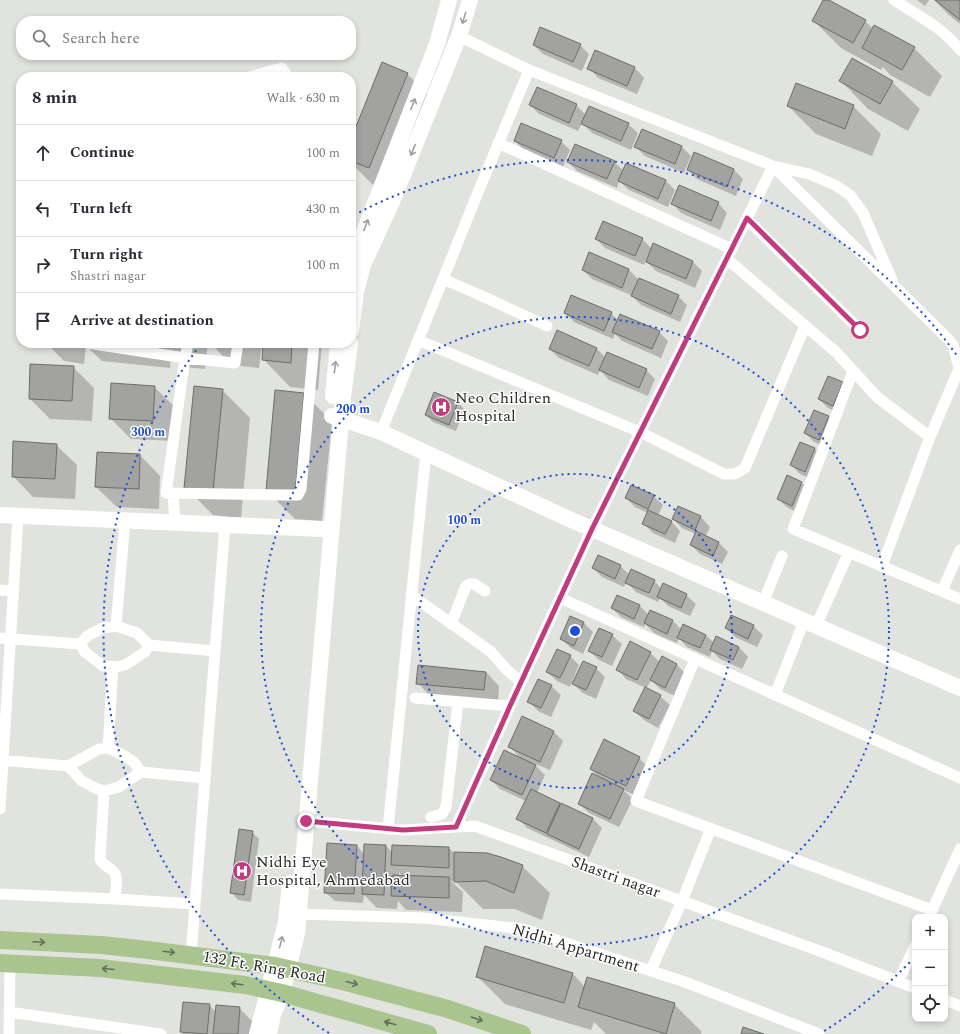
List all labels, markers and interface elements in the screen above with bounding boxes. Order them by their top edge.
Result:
one-way arrow [460,11,467,24]
search box [16,16,356,60]
icon: search [30,27,52,49]
text: Search here [62,27,140,50]
text: 8 min [32,85,77,111]
text: Walk · 630 m [266,88,340,108]
one-way arrow [410,99,418,111]
text: Continue [70,141,135,164]
icon: ahead [32,142,54,164]
text: 100 m [306,143,340,163]
one-way arrow [408,143,416,155]
text: Turn left [70,197,132,220]
icon: left [32,198,54,220]
text: 430 m [306,199,340,219]
one-way arrow [363,220,371,232]
text: Turn right [70,243,143,266]
icon: right [32,254,54,276]
text: 100 m [306,255,340,275]
text: Shastri nagar [70,266,146,286]
text: Arrive at destination [70,309,214,332]
icon: arrive [32,310,54,332]
route start [851,321,869,339]
one-way arrow [331,361,339,374]
place label: Neo Children Hospital [455,386,551,428]
hospital icon: Neo Children Hospital [430,396,452,418]
text: 200 m [336,400,370,419]
text: 300 m [131,423,165,442]
text: 100 m [447,511,481,530]
centre of rings [568,624,582,638]
route end [297,812,315,830]
place label: Nidhi Eye Hospital, Ahmedabad [256,850,410,892]
street label: Shastri nagar [568,850,664,904]
hospital icon: Nidhi Eye Hospital, Ahmedabad [231,860,253,882]
map controls [912,914,948,1022]
button: + [912,914,948,950]
street label: Nidhi Appartment [510,917,643,979]
one-way arrow [278,936,285,949]
one-way arrow [32,939,45,946]
street label: 132 Ft. Ring Road [200,944,328,990]
one-way arrow [162,948,175,956]
button: − [912,950,948,986]
one-way arrow [102,965,115,972]
one-way arrow [231,980,244,988]
one-way arrow [345,980,358,987]
button: locate [912,986,948,1022]
one-way arrow [470,1016,483,1023]
one-way arrow [384,1019,397,1027]

